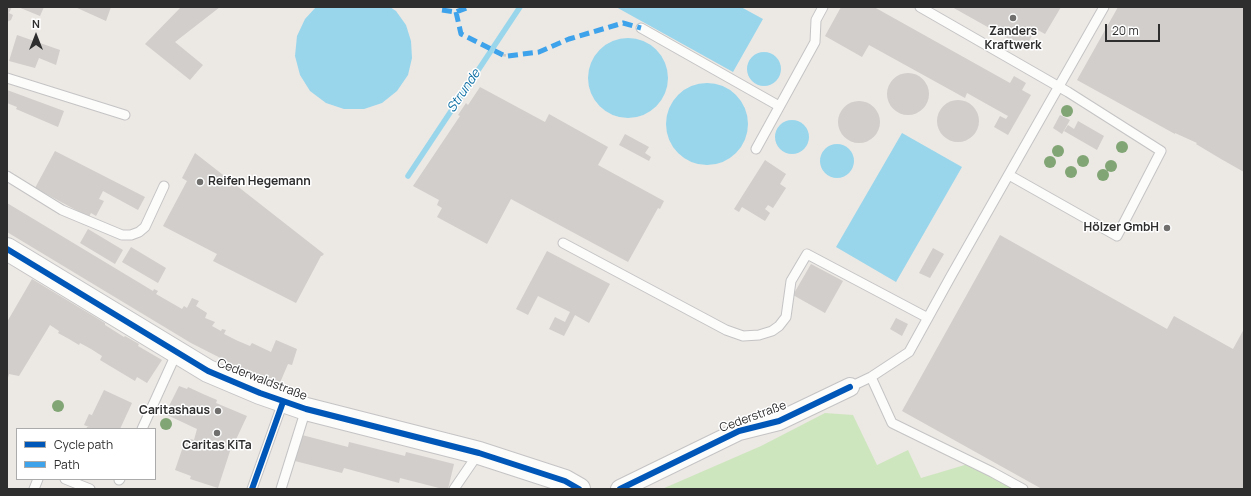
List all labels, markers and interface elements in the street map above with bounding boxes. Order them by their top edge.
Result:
marker: Zanders Kraftwerk [1008,13,1018,23]
north arrow [16,16,56,56]
text: N [32,16,40,31]
scale bar [1107,16,1162,42]
text: 20 m [1112,22,1139,39]
place label: Zanders Kraftwerk [985,25,1041,53]
water label: Strunde [444,66,484,116]
place label: Reifen Hegemann [208,175,311,189]
marker: Reifen Hegemann [195,177,205,187]
place label: Hölzer GmbH [1084,221,1159,235]
marker: Hölzer GmbH [1162,223,1172,233]
street label: Cederwaldstraße [215,356,309,404]
street label: Cederstraße [718,398,788,436]
place label: Caritashaus [139,404,210,418]
marker: Caritashaus [213,406,223,416]
legend [16,428,156,480]
marker: Caritas KiTa [212,428,222,438]
text: Cycle path [54,436,113,453]
place label: Caritas KiTa [182,439,252,453]
text: Path [54,456,80,473]

